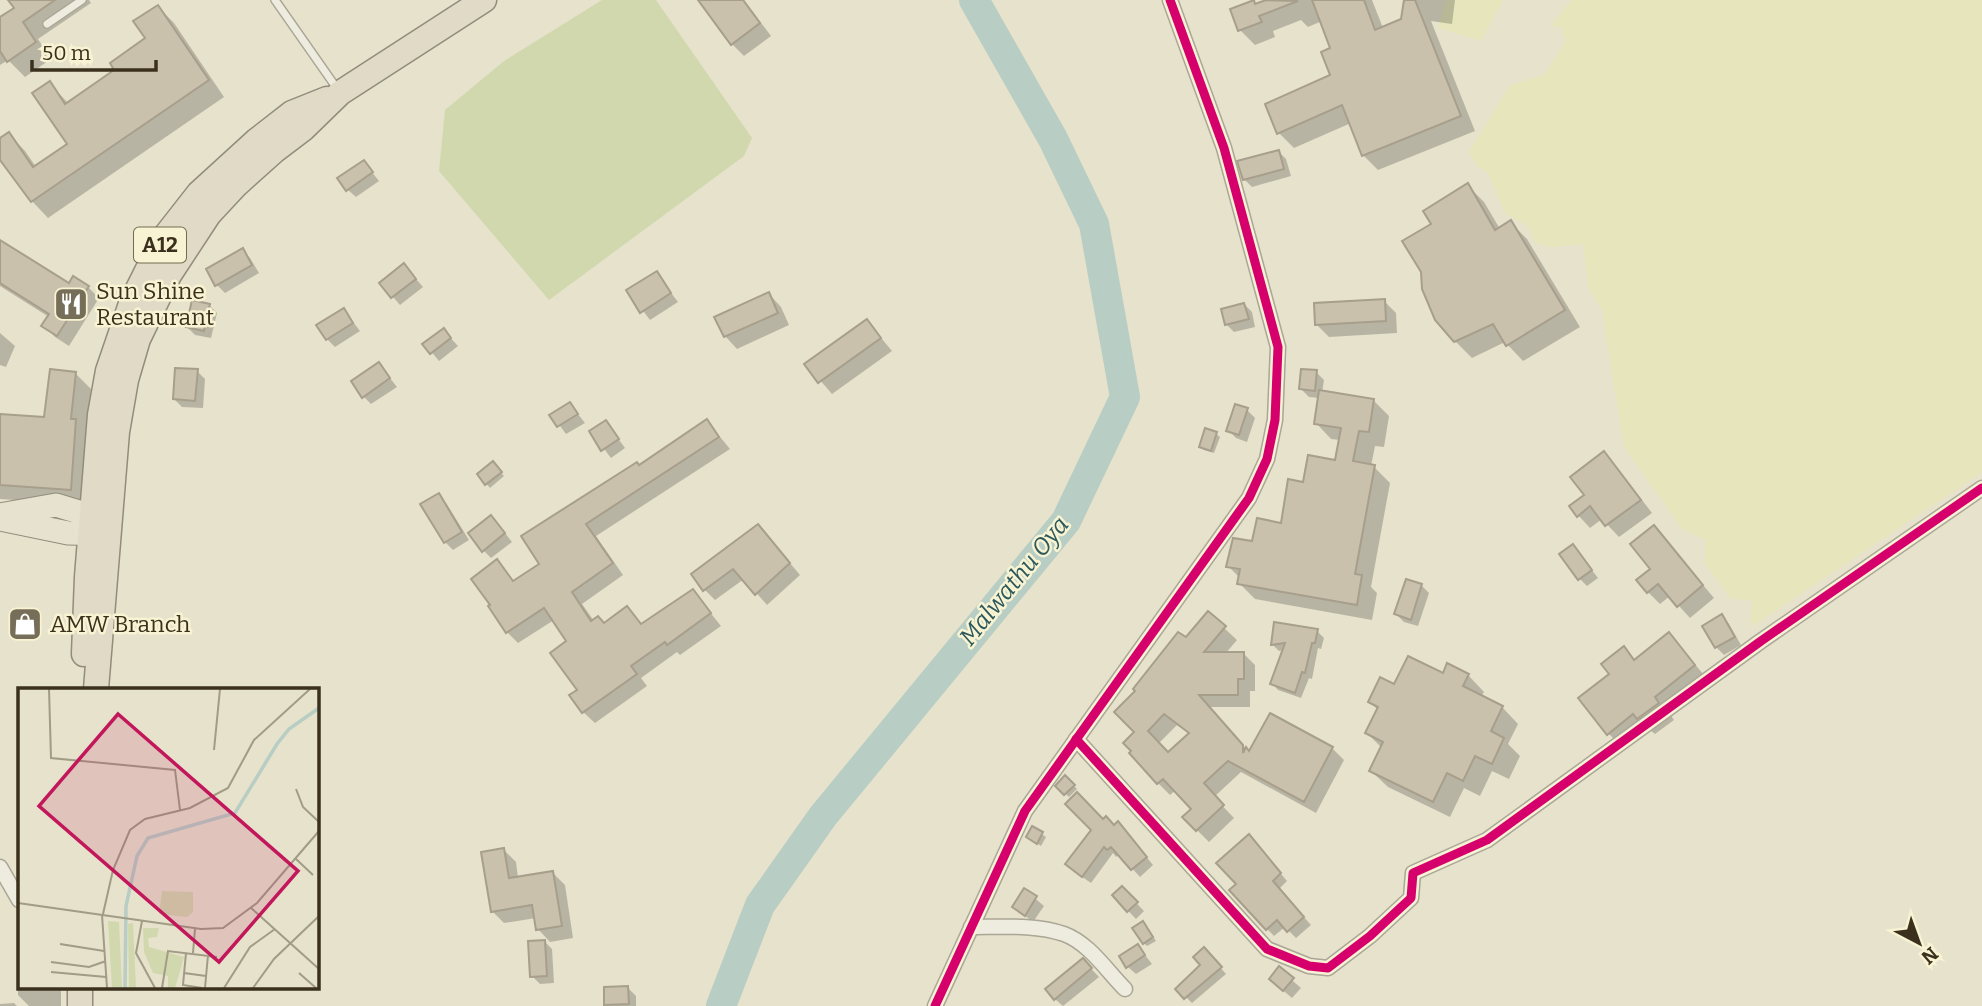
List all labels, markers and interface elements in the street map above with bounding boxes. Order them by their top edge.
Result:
scale bar [32,28,156,72]
text: 50 m [42,40,91,66]
road number: A12 [134,228,186,262]
place label: Sun Shine Restaurant [96,277,214,331]
restaurant icon: Sun Shine Restaurant [52,285,90,323]
water label: Malwathu Oya [954,511,1074,651]
shop icon: AMW Branch [6,605,44,643]
place label: AMW Branch [50,610,190,638]
inset map [18,688,318,988]
north arrow [1884,908,1954,978]
text: N [1916,942,1943,969]

